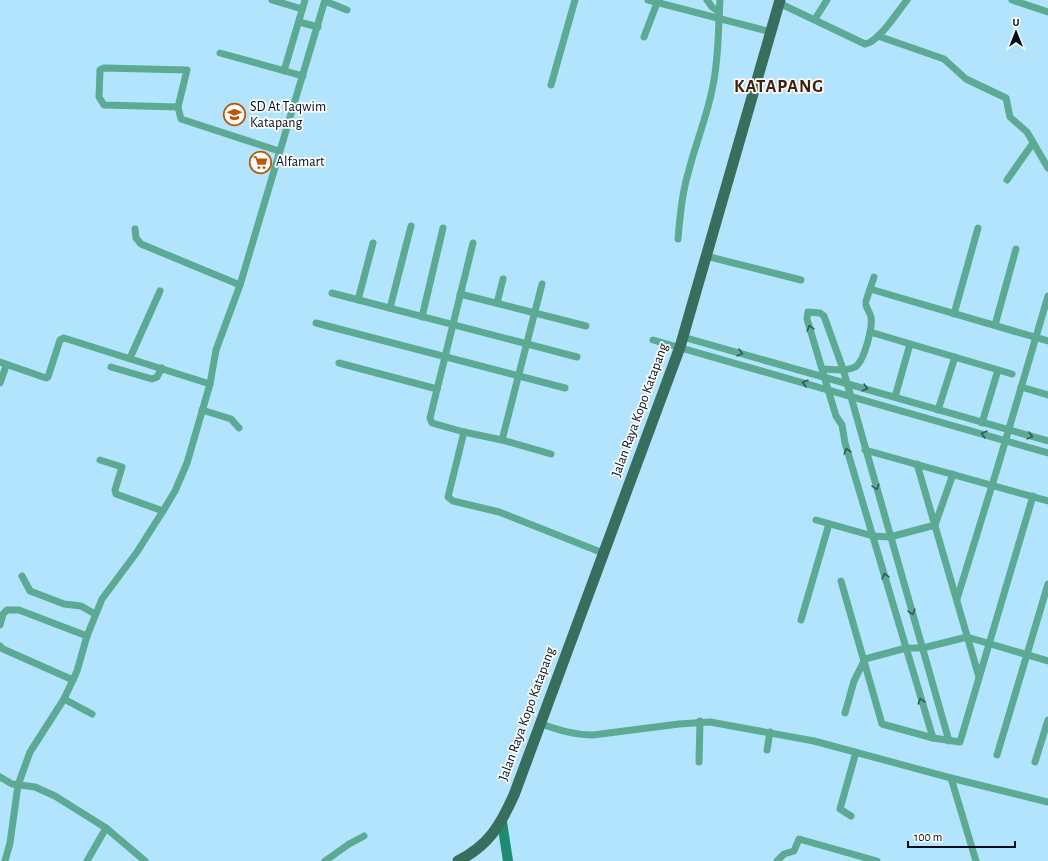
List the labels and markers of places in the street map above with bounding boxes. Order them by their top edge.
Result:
place label: SD At Taqwim Katapang [250,100,326,130]
school or university icon: SD At Taqwim Katapang [222,102,248,128]
supermarket icon: Alfamart [248,149,274,175]
place label: Alfamart [276,155,325,169]

